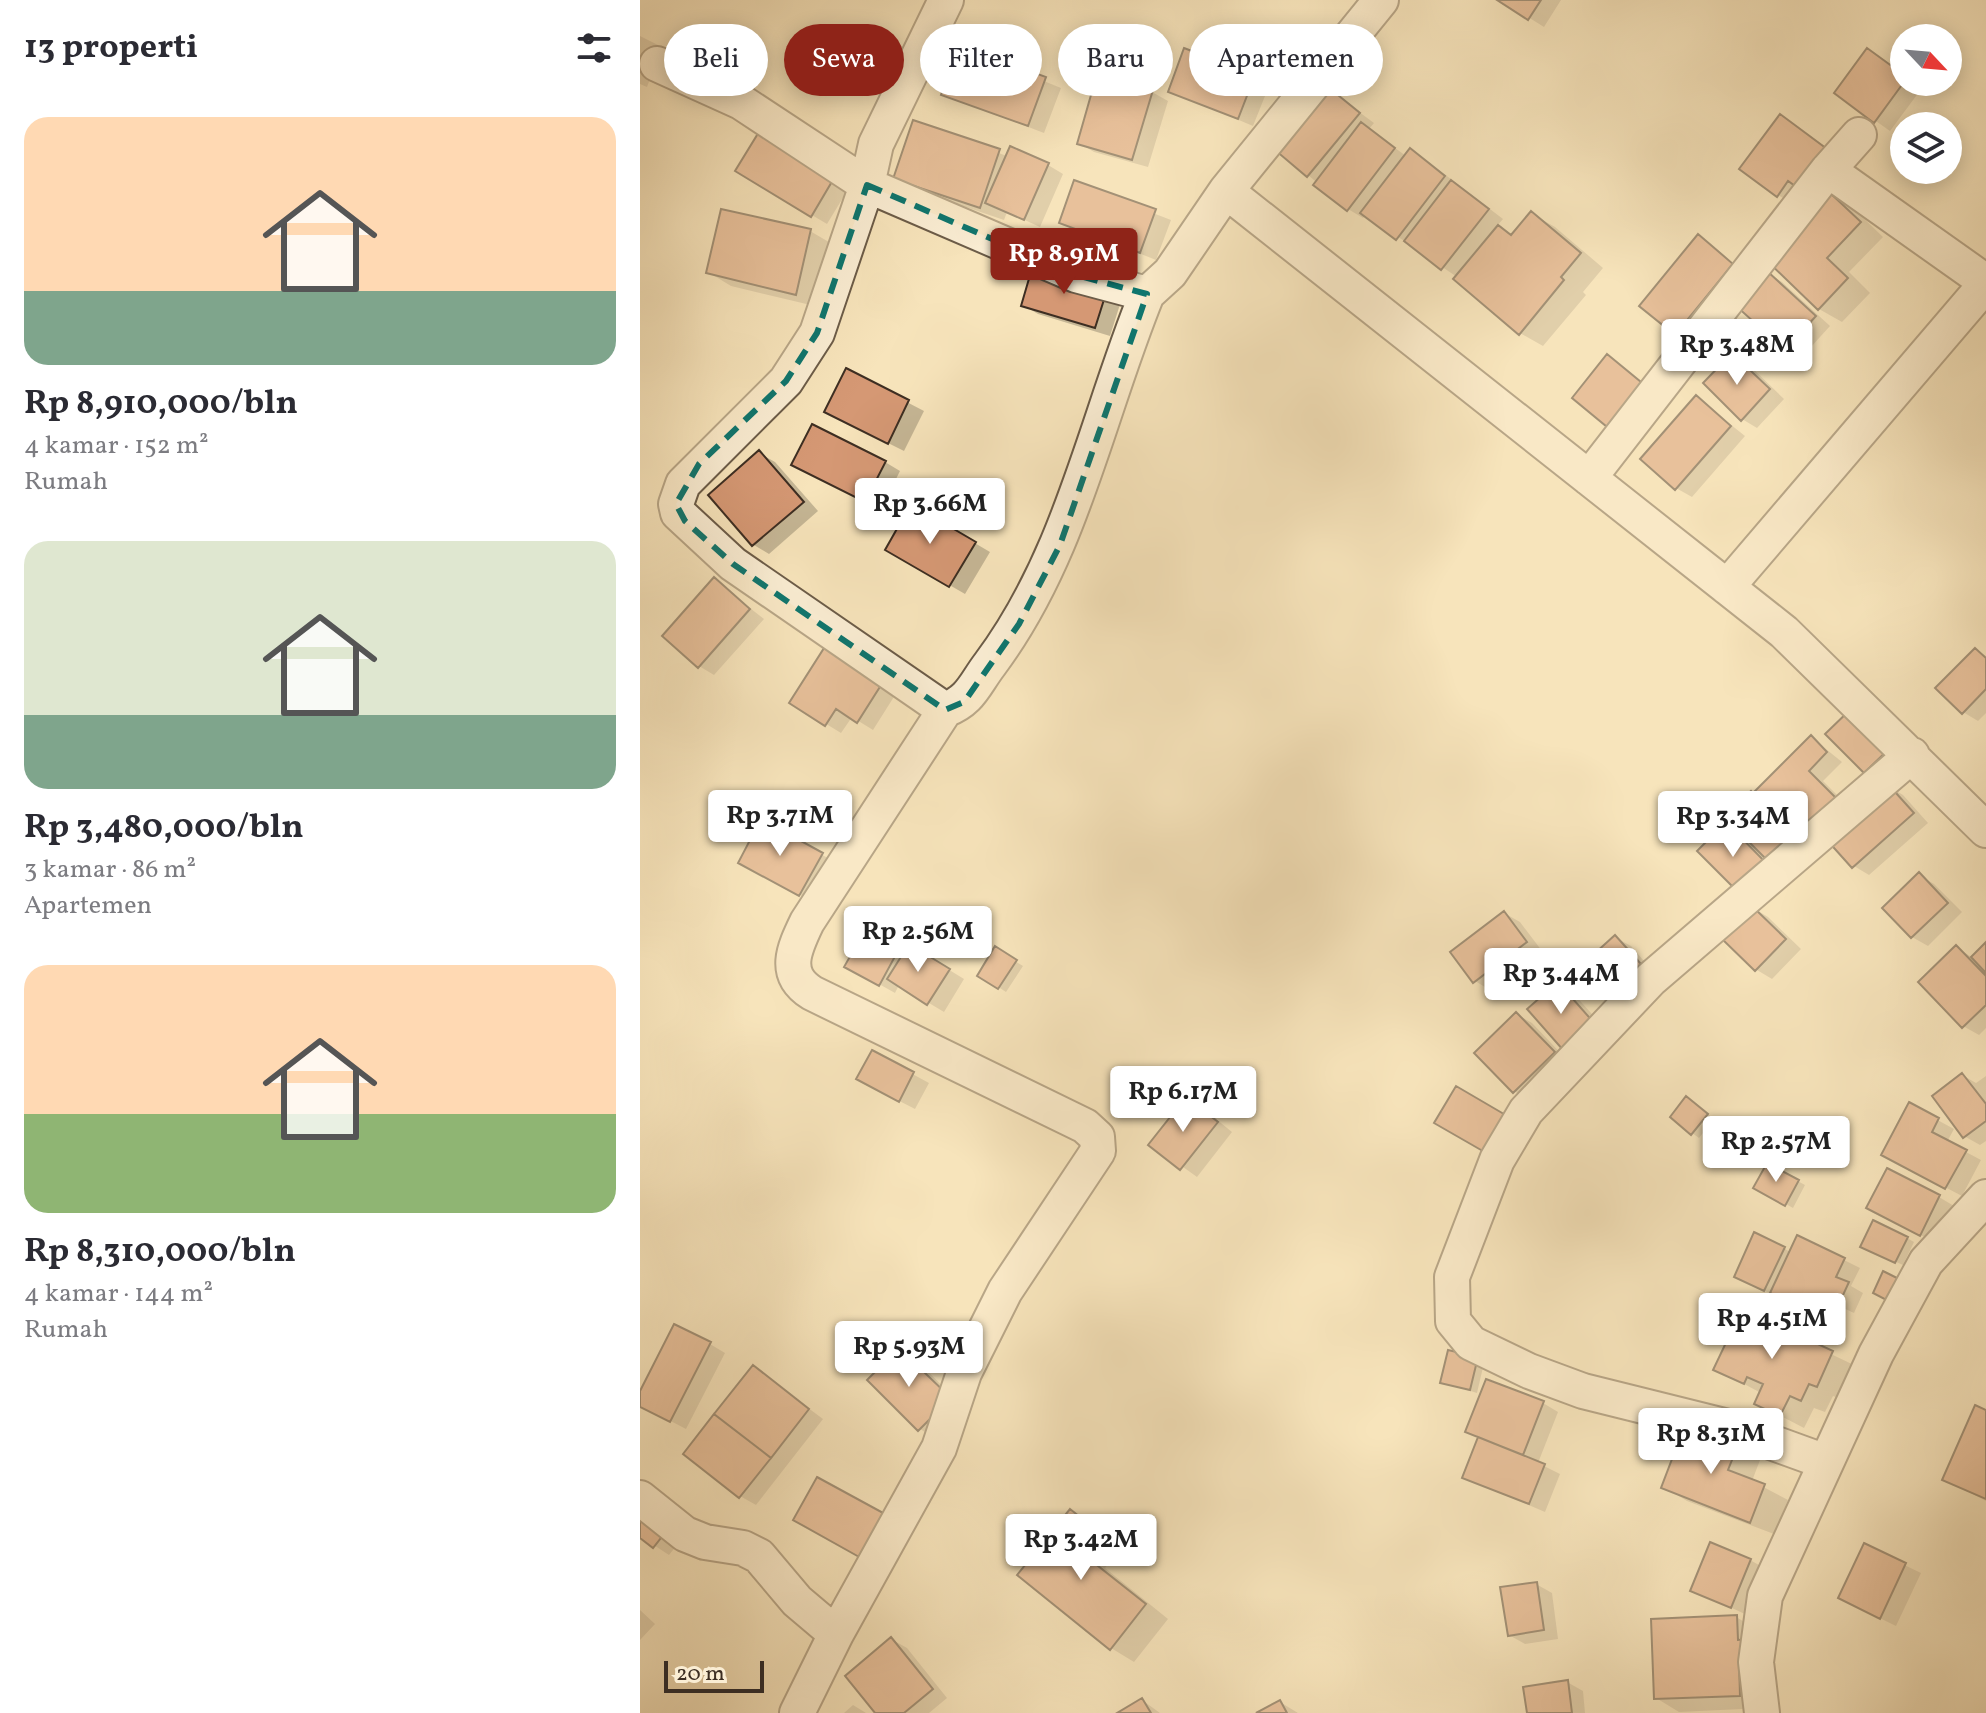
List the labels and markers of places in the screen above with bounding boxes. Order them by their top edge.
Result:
pin: Rp 8.91M [981,228,1147,296]
pin: Rp 3.48M [1654,319,1820,387]
pin: Rp 3.66M [847,478,1013,546]
pin: Rp 3.71M [697,790,863,858]
pin: Rp 3.34M [1650,791,1816,859]
pin: Rp 2.56M [835,906,1001,974]
pin: Rp 3.44M [1478,948,1644,1016]
pin: Rp 6.17M [1100,1066,1266,1134]
pin: Rp 2.57M [1693,1116,1859,1184]
pin: Rp 4.51M [1689,1293,1855,1361]
pin: Rp 5.93M [826,1321,992,1389]
pin: Rp 8.31M [1628,1408,1794,1476]
pin: Rp 3.42M [998,1514,1164,1582]

